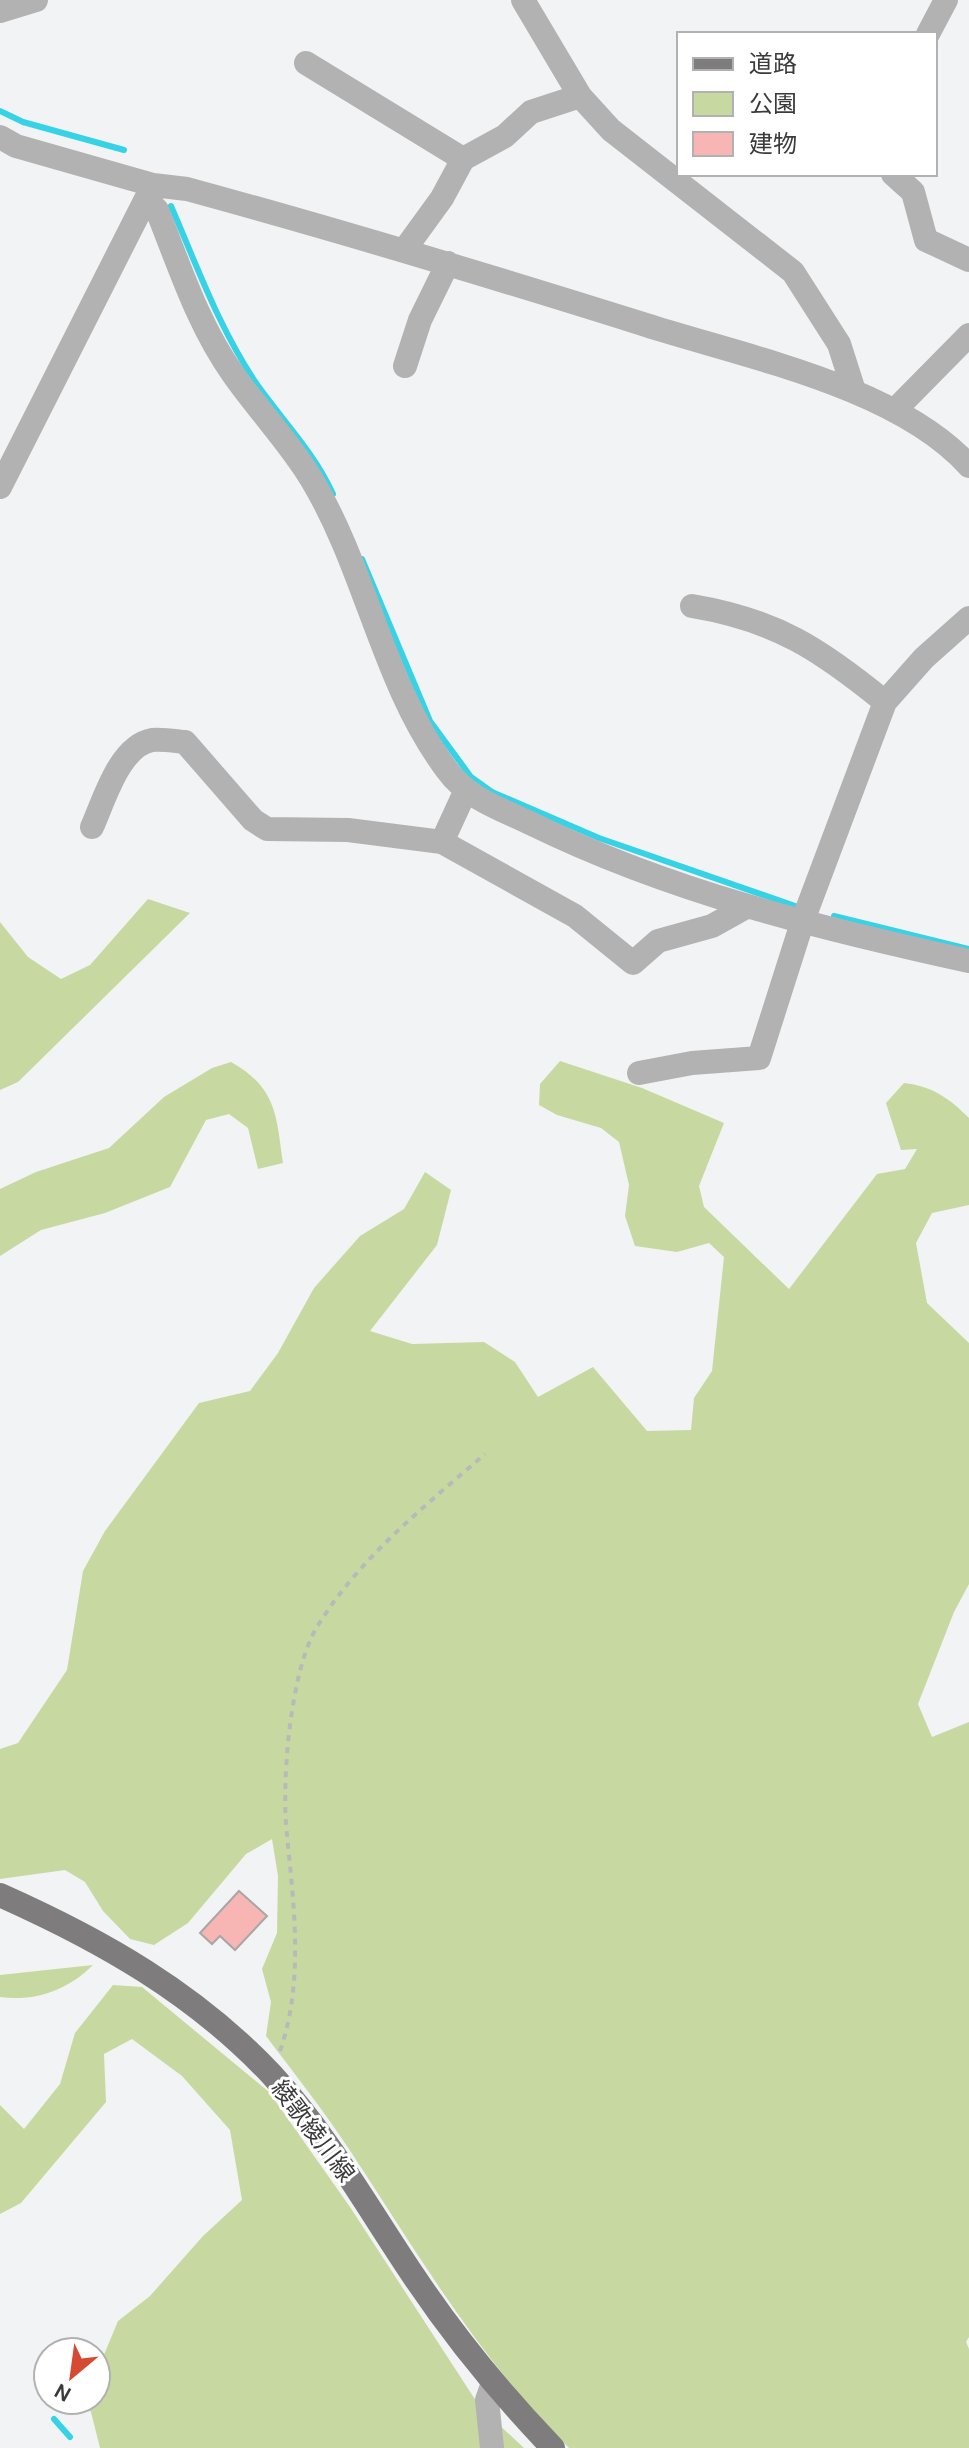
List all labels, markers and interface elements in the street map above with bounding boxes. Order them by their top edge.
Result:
legend [677,32,937,176]
text: 道路 [749,50,797,78]
text: 公園 [749,90,797,118]
text: 建物 [749,130,797,158]
street label: 綾歌綾川線 [266,2075,360,2187]
north arrow [32,2336,112,2416]
text: N [50,2377,76,2408]

